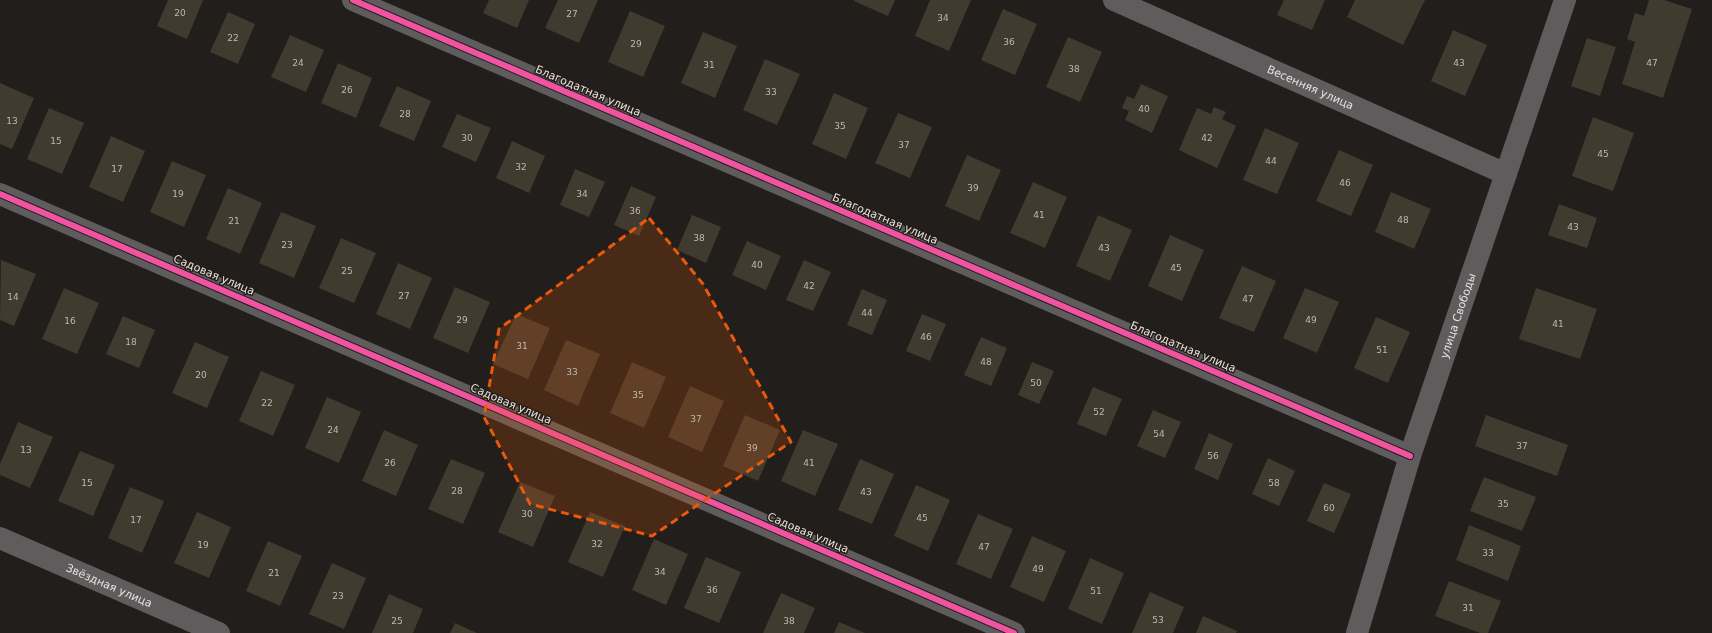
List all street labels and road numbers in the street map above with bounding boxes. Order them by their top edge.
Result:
street label: Весенняя улица [1265,62,1356,112]
street label: Благодатная улица [533,63,643,119]
street label: Благодатная улица [830,191,940,247]
street label: Садовая улица [171,252,257,298]
street label: улица Свободы [1437,271,1478,360]
street label: Благодатная улица [1128,319,1238,375]
street label: Садовая улица [468,381,554,427]
street label: Садовая улица [765,510,851,556]
street label: Звёздная улица [64,561,154,610]

